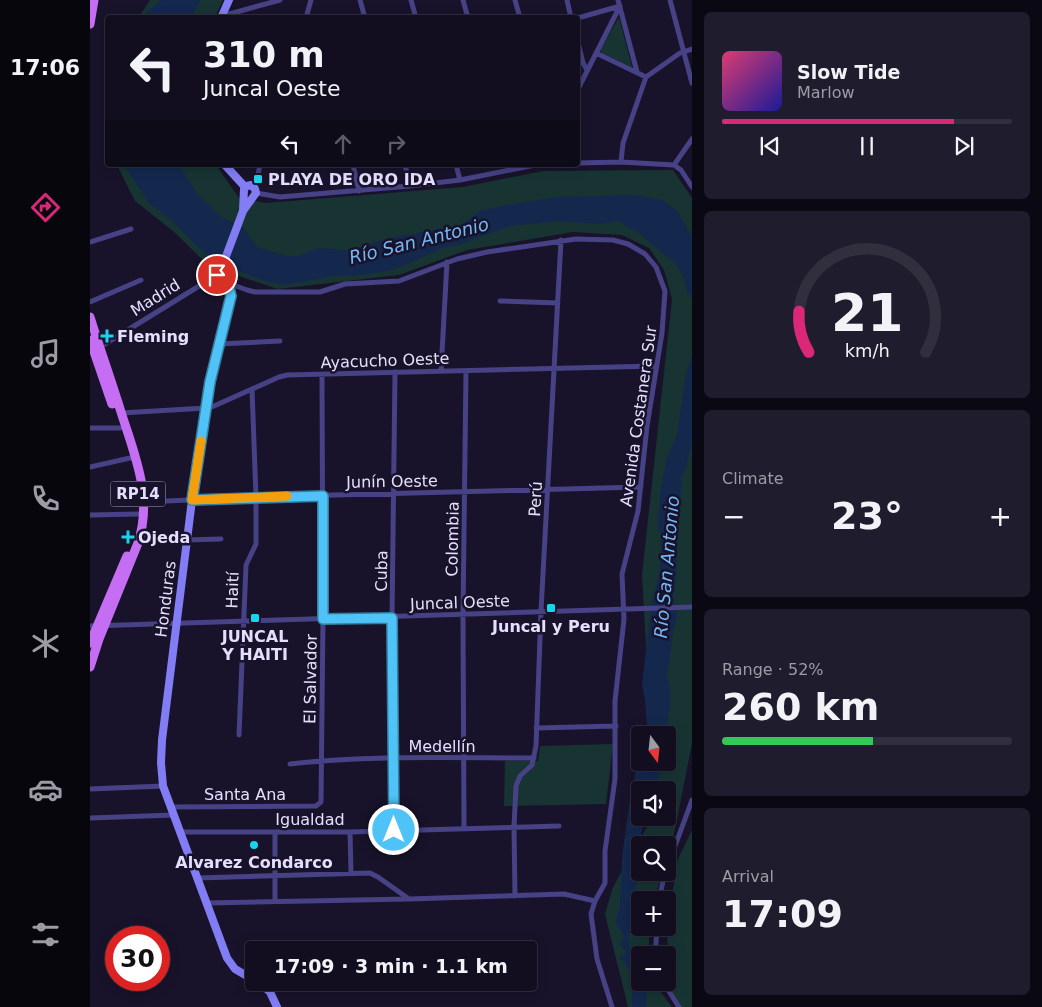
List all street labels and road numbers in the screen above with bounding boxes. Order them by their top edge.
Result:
street label: Madrid [127,275,184,320]
street label: Avenida Costanera Sur [616,324,661,508]
street label: Ayacucho Oeste [320,349,450,372]
street label: Junín Oeste [345,471,438,492]
street label: Perú [525,481,546,517]
road number: RP14 [110,482,166,506]
street label: Colombia [442,501,463,577]
street label: Cuba [372,550,391,592]
street label: Honduras [151,560,180,638]
street label: Haití [222,571,243,609]
street label: Juncal Oeste [409,591,510,614]
street label: El Salvador [300,634,321,724]
street label: Medellín [408,737,476,756]
street label: Santa Ana [204,785,286,804]
street label: Igualdad [275,810,345,829]

